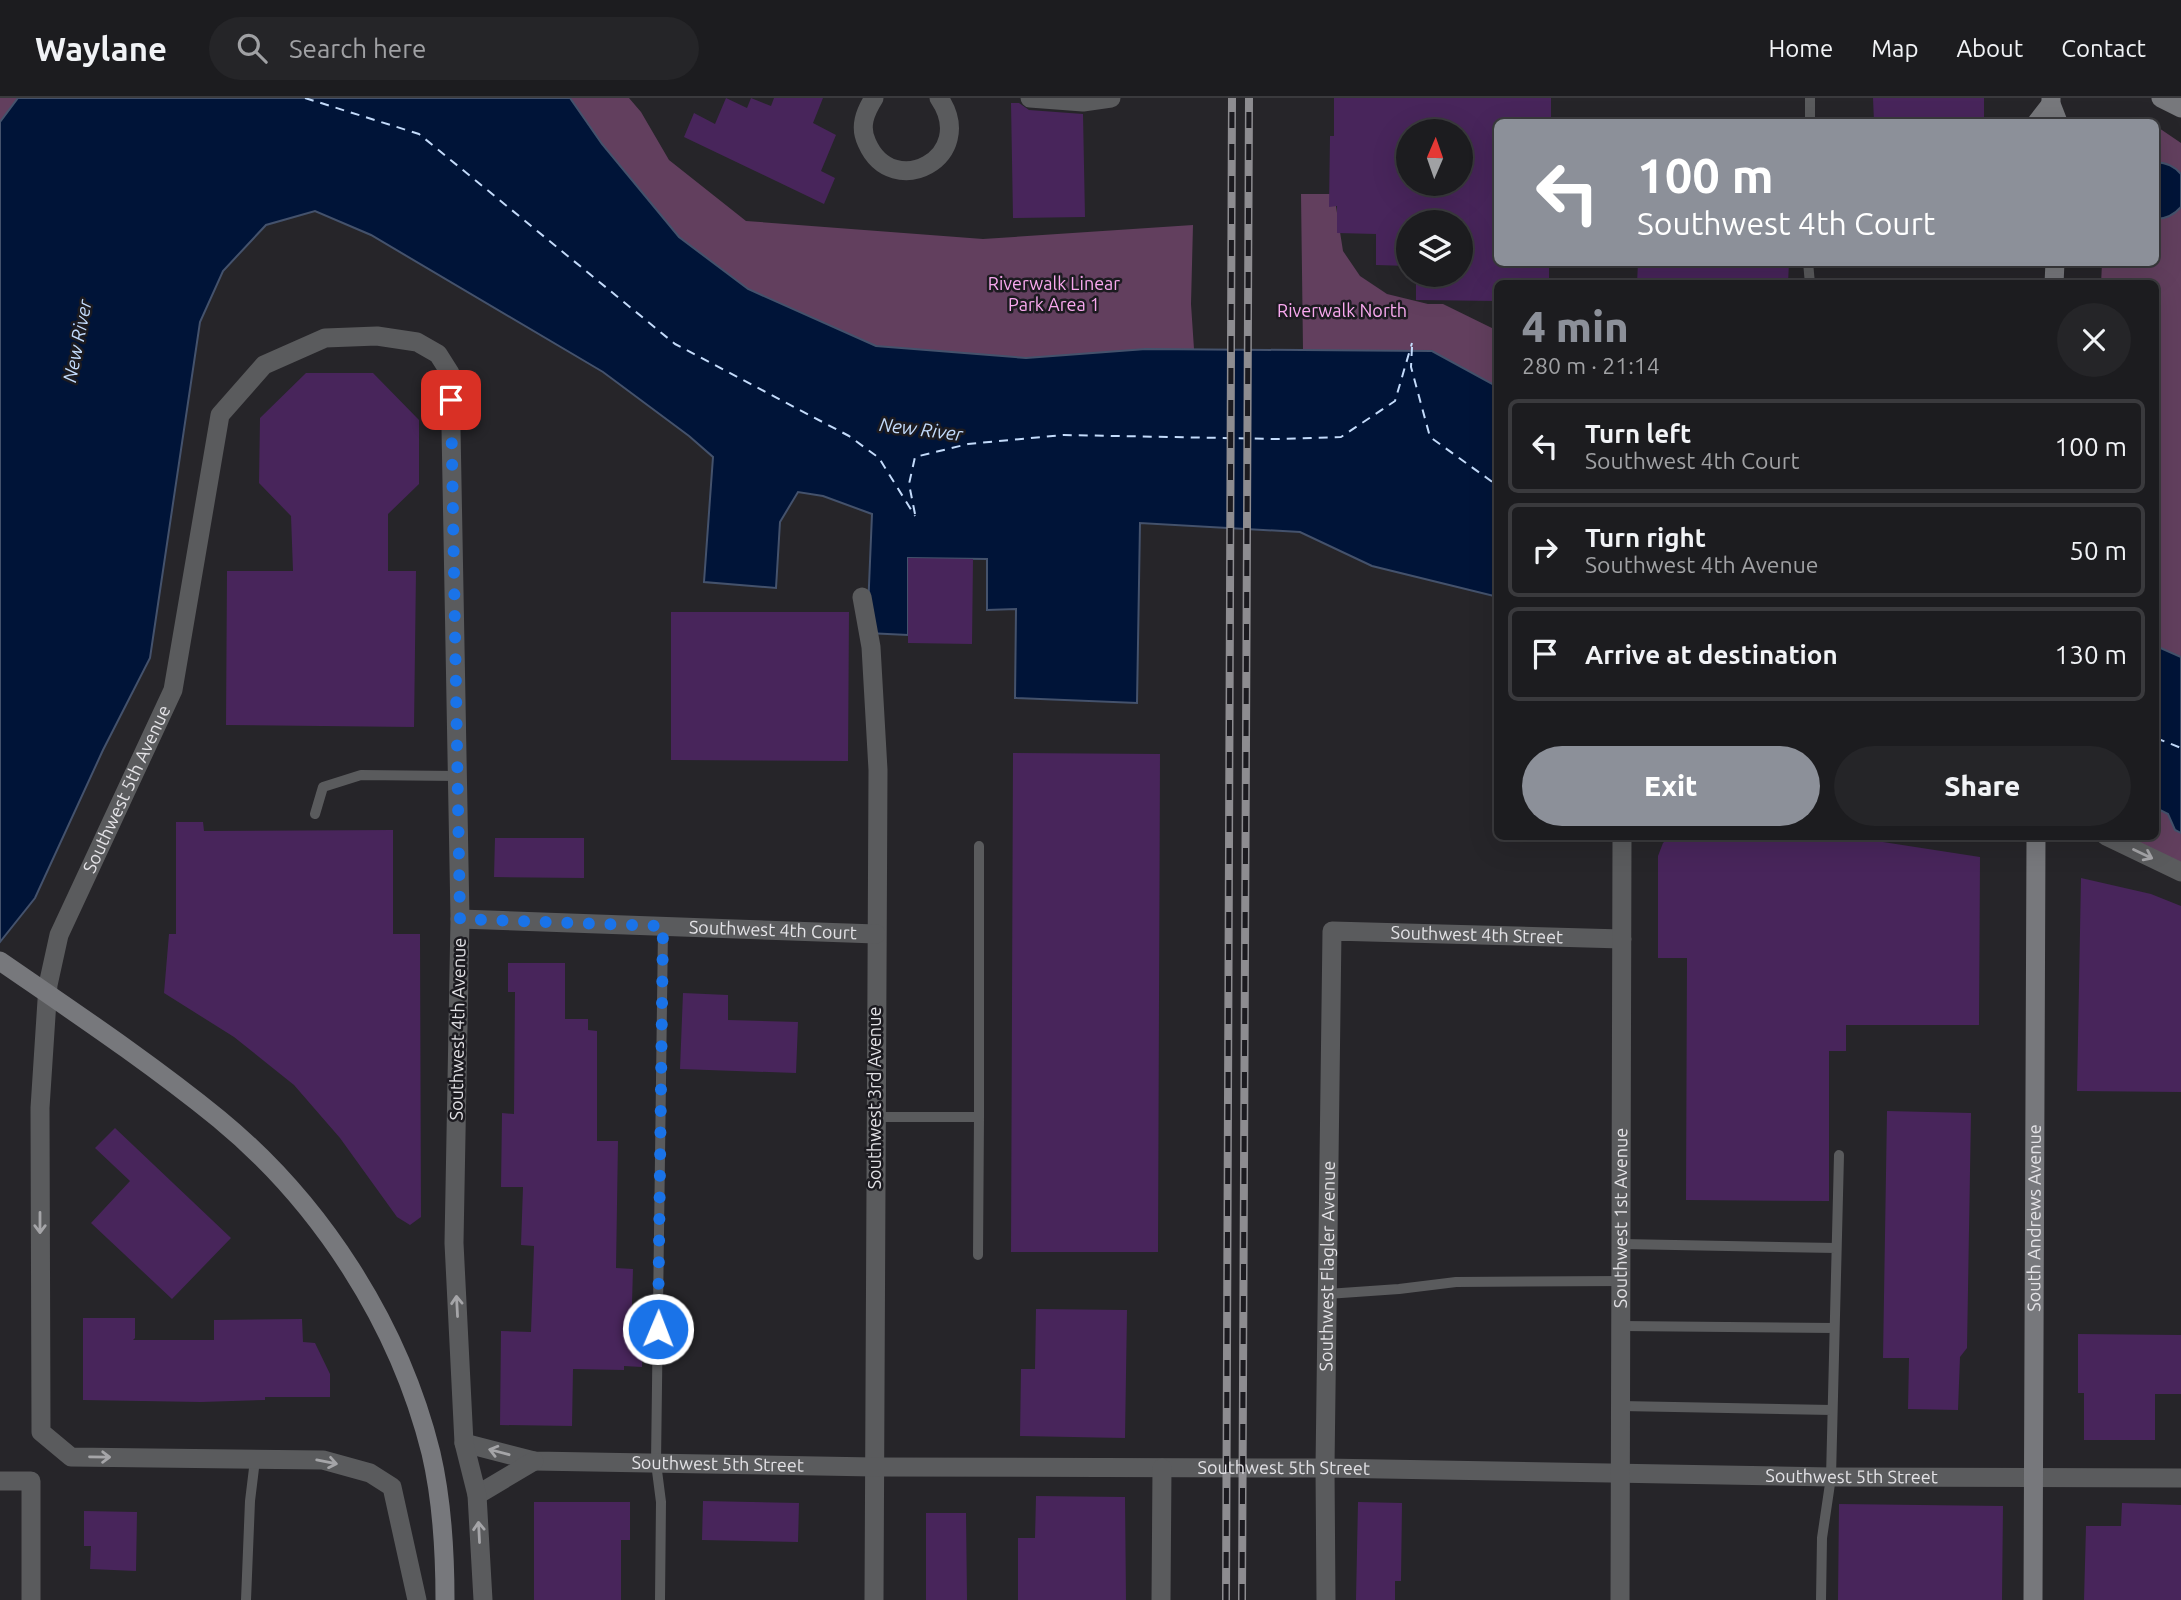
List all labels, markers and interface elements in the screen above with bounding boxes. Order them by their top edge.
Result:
search box [209,17,699,80]
icon: search [233,29,271,67]
text: Waylane [35,30,167,67]
text: Search here [289,34,426,63]
text: Home [1768,35,1833,62]
text: Map [1871,35,1918,62]
text: About [1956,35,2023,62]
text: Contact [2061,35,2146,62]
north arrow [1396,119,1474,196]
map controls [1396,119,1473,287]
icon: left [1522,147,1613,238]
text: 100 m [1637,147,1774,202]
text: Southwest 4th Court [1637,205,1935,241]
button: layers [1396,210,1473,287]
park label: Riverwalk Linear Park Area 1 [988,273,1120,314]
water label: New River [58,297,96,384]
park label: Riverwalk North [1277,300,1407,320]
text: 4 min [1522,303,1629,350]
button: close [2057,303,2131,377]
text: 280 m · 21:14 [1522,353,1660,378]
pin [421,370,481,430]
icon: arrive [432,381,470,419]
water label: New River [878,413,965,445]
text: Turn left [1585,419,1691,448]
icon: left [1526,427,1564,465]
text: 100 m [2055,432,2127,461]
text: Southwest 4th Court [1585,448,1799,473]
text: Turn right [1585,523,1706,552]
icon: right [1526,531,1564,569]
text: 50 m [2069,536,2127,565]
text: Southwest 4th Avenue [1585,552,1819,577]
icon: arrive [1526,635,1564,673]
text: Arrive at destination [1585,640,1838,669]
text: 130 m [2055,640,2127,669]
street label: Southwest 5th Avenue [78,702,174,876]
button: Exit [1522,746,1820,826]
button: Share [1834,746,2131,826]
one-way arrow [2132,848,2154,861]
street label: Southwest 4th Court [689,916,857,942]
street label: Southwest 4th Street [1390,922,1563,946]
street label: Southwest 4th Avenue [445,937,469,1121]
street label: Southwest 3rd Avenue [864,1007,884,1189]
street label: South Andrews Avenue [2023,1124,2044,1312]
street label: Southwest 1st Avenue [1610,1128,1630,1308]
street label: Southwest Flagler Avenue [1315,1161,1338,1371]
one-way arrow [33,1211,47,1234]
position arrow [621,1292,695,1366]
one-way arrow [451,1295,464,1318]
one-way arrow [488,1445,511,1458]
one-way arrow [88,1451,111,1464]
street label: Southwest 5th Street [631,1452,804,1475]
one-way arrow [315,1456,338,1470]
street label: Southwest 5th Street [1197,1457,1370,1478]
street label: Southwest 5th Street [1765,1465,1938,1486]
one-way arrow [473,1521,486,1544]

